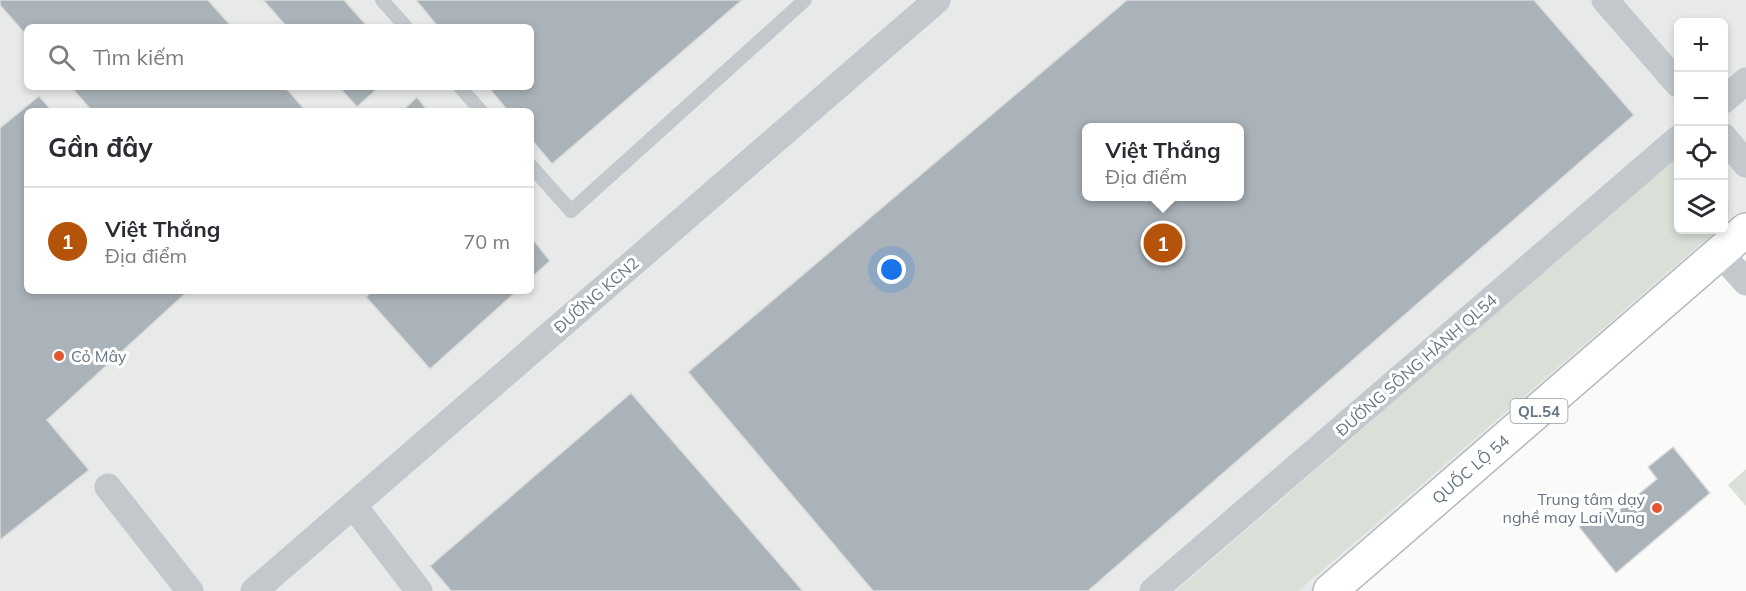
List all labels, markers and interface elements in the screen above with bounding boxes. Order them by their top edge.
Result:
map controls [1674,18,1728,234]
button: + [1674,18,1728,72]
search box [24,24,534,90]
icon: search [45,41,78,74]
text: Tìm kiếm [93,43,184,71]
button: − [1674,72,1728,126]
popup [1082,123,1244,201]
button: locate [1674,126,1728,180]
text: Gần đây [48,131,153,164]
text: Việt Thắng [1105,136,1221,164]
text: Địa điểm [1105,164,1187,189]
button: layers [1674,180,1728,234]
text: Việt Thắng [105,215,220,243]
pin: 1 [1144,220,1182,266]
text: 1 [62,229,74,254]
text: 70 m [463,229,510,254]
text: Địa điểm [105,243,187,268]
street label: ĐƯỜNG KCN2 [549,253,643,337]
your location [877,255,906,284]
street label: ĐƯỜNG SÔNG HÀNH QL54 [1331,289,1501,440]
place label: Cỏ Mây [71,346,127,366]
marker: Cỏ Mây [52,349,66,363]
road number: QL.54 [1510,399,1568,423]
street label: QUỐC LỘ 54 [1428,430,1513,508]
place label: Trung tâm dạy nghề may Lai Vung [1503,489,1645,527]
marker: Trung tâm dạy nghề may Lai Vung [1650,501,1664,515]

